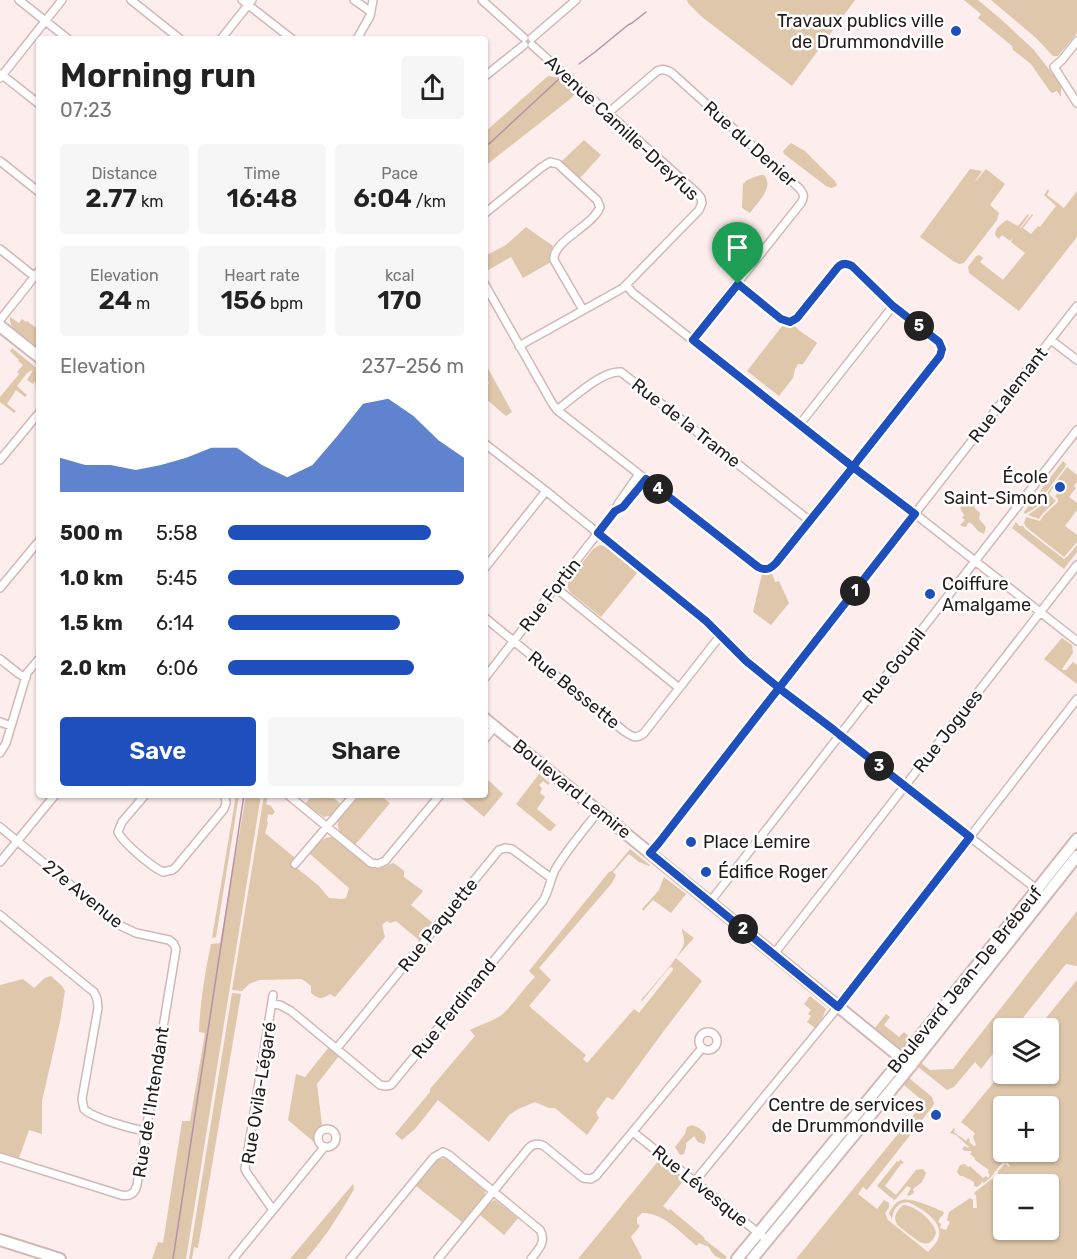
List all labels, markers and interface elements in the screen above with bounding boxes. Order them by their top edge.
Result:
place label: Travaux publics ville de Drummondville [777,10,944,53]
marker: Travaux publics ville de Drummondville [949,24,963,38]
street label: Avenue Camille-Dreyfus [540,51,704,205]
text: Morning run [60,56,256,95]
button: share [401,56,464,119]
street label: Rue du Denier [699,96,801,192]
text: 07:23 [60,98,112,122]
text: Distance [92,164,157,183]
text: Time [244,164,280,183]
text: Pace [381,164,418,183]
text: 2.77 [85,183,137,214]
text: 16:48 [226,183,298,214]
text: 6:04 [353,183,412,214]
text: km [137,192,163,211]
text: /km [412,192,446,211]
pin [712,222,763,284]
icon: arrive [721,231,754,264]
text: Elevation [90,266,159,285]
text: Heart rate [224,266,300,285]
text: kcal [385,266,414,285]
text: 24 [98,285,132,316]
text: 156 [221,285,266,316]
text: 170 [377,285,422,316]
text: m [132,294,150,313]
text: bpm [266,294,303,313]
pin: 5 [904,311,934,341]
text: 5 [914,316,924,335]
street label: Rue Lalemant [964,343,1052,447]
text: Elevation [60,354,146,378]
text: 237–256 m [362,354,464,378]
street label: Rue de la Trame [627,374,745,472]
place label: École Saint-Simon [944,466,1048,509]
pin: 4 [643,474,673,504]
text: 4 [653,479,663,498]
marker: École Saint-Simon [1053,480,1067,494]
text: 500 m [60,521,123,545]
text: 5:58 [156,521,198,545]
street label: Rue Fortin [515,554,585,636]
text: 1.0 km [60,566,123,590]
text: 5:45 [156,566,197,590]
place label: Coiffure Amalgame [942,573,1031,616]
pin: 1 [840,576,870,606]
text: 1 [851,581,859,600]
marker: Coiffure Amalgame [923,587,937,601]
text: 1.5 km [60,611,123,635]
text: 6:14 [156,611,194,635]
street label: Rue Goupil [858,624,930,708]
street label: Rue Bessette [524,646,624,734]
text: 2.0 km [60,656,126,680]
text: 6:06 [156,656,198,680]
street label: Rue Jogues [909,685,987,777]
button: Save [60,717,256,786]
button: Share [268,717,464,786]
street label: Boulevard Lemire [508,735,636,843]
pin: 3 [864,751,894,781]
text: 3 [874,756,884,775]
place label: Place Lemire [703,831,810,853]
marker: Place Lemire [684,835,698,849]
street label: 27e Avenue [38,855,128,933]
place label: Édifice Roger [718,861,828,883]
marker: Édifice Roger [699,865,713,879]
street label: Rue Paquette [394,874,482,976]
street label: Boulevard Jean-De Brébeuf [883,882,1047,1078]
pin: 2 [728,914,758,944]
text: 2 [738,919,748,938]
street label: Rue Ferdinand [407,955,501,1063]
map controls [993,1018,1059,1240]
button: layers [993,1018,1059,1084]
street label: Rue Ovila-Légaré [237,1020,281,1166]
street label: Rue de l'Intendant [128,1025,174,1179]
place label: Centre de services de Drummondville [768,1094,924,1137]
button: + [993,1096,1059,1162]
marker: Centre de services de Drummondville [929,1108,943,1122]
street label: Rue Lévesque [647,1141,753,1231]
button: − [993,1174,1059,1240]

